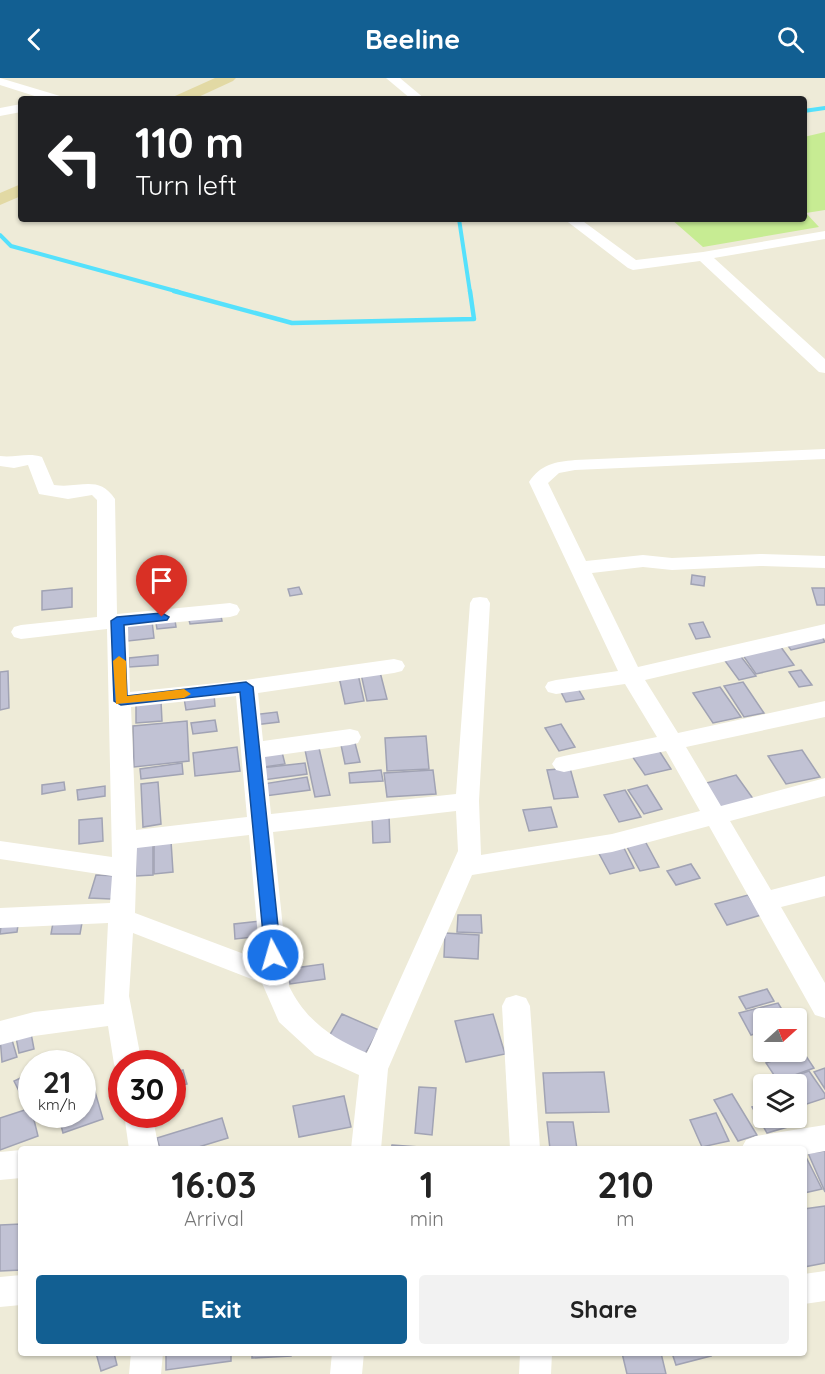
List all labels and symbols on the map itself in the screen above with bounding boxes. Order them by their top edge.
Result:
pin [136,555,187,617]
position arrow [241,923,305,987]
north arrow [753,1008,807,1062]
speed limit sign: 30 [108,1050,186,1128]

